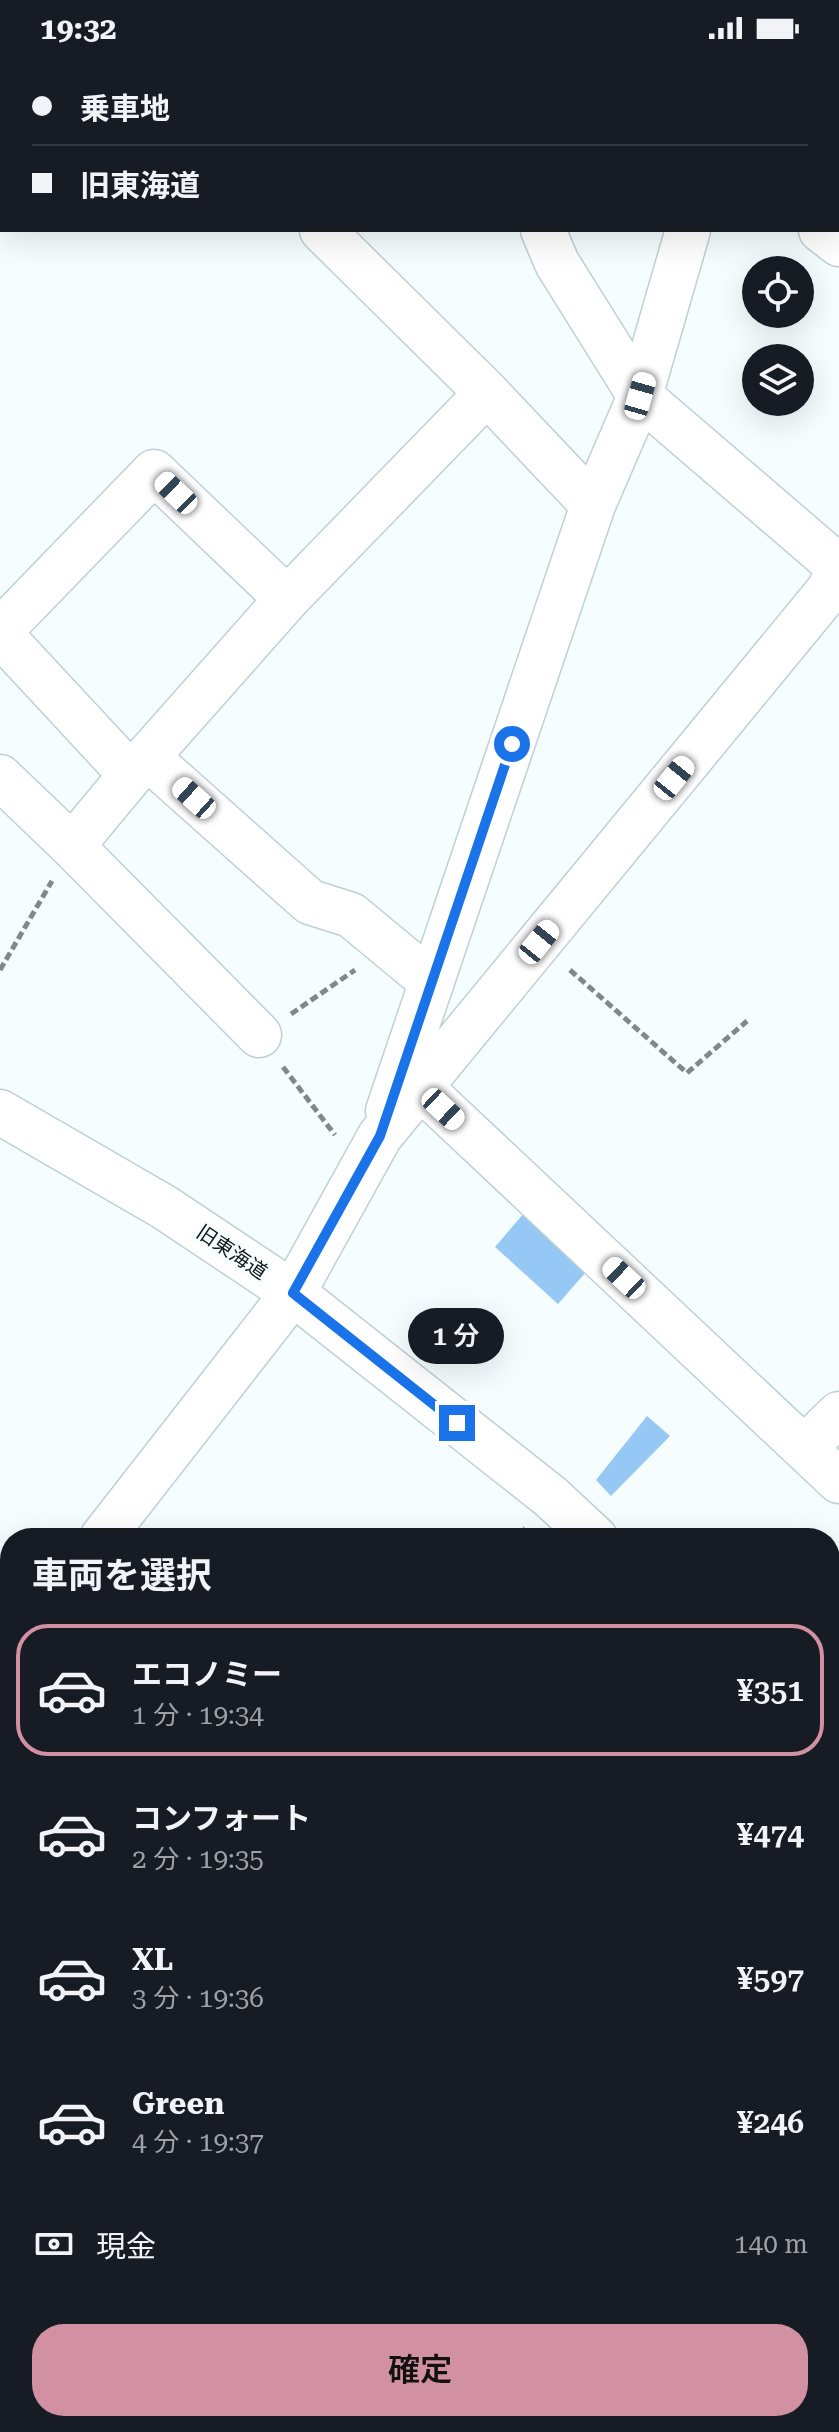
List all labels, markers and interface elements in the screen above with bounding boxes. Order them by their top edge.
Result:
text: 19:32 [40,11,117,46]
text: 乗車地 [80,91,170,126]
text: 旧東海道 [80,168,200,203]
map controls [742,256,814,416]
button: locate [742,256,814,328]
button: layers [742,344,814,416]
car [622,370,658,422]
car [150,468,202,518]
route start [494,726,530,762]
car [650,752,698,804]
car [168,773,220,823]
car [515,916,563,968]
car [417,1084,469,1134]
street label: 旧東海道 [192,1220,272,1284]
car [598,1253,650,1303]
callout: 1 分 [409,1307,505,1363]
text: 1 分 [432,1321,480,1351]
route end [439,1405,475,1441]
text: 車両を選択 [32,1555,212,1597]
icon: car [36,1654,108,1726]
text: エコノミー [132,1657,282,1692]
text: ¥351 [737,1673,804,1708]
text: 1 分 · 19:34 [132,1700,264,1730]
icon: car [36,1798,108,1870]
text: コンフォート [132,1801,311,1836]
text: ¥474 [737,1817,804,1852]
text: 2 分 · 19:35 [132,1844,264,1874]
icon: car [36,1942,108,2014]
text: XL [132,1942,173,1977]
text: ¥597 [737,1961,804,1996]
text: 3 分 · 19:36 [132,1983,264,2013]
icon: car [36,2086,108,2158]
text: Green [132,2086,224,2121]
text: ¥246 [737,2105,804,2140]
text: 4 分 · 19:37 [132,2127,264,2157]
icon: cash [32,2222,76,2266]
text: 現金 [96,2229,156,2264]
text: 140 m [734,2229,808,2259]
button: 確定 [32,2324,808,2416]

